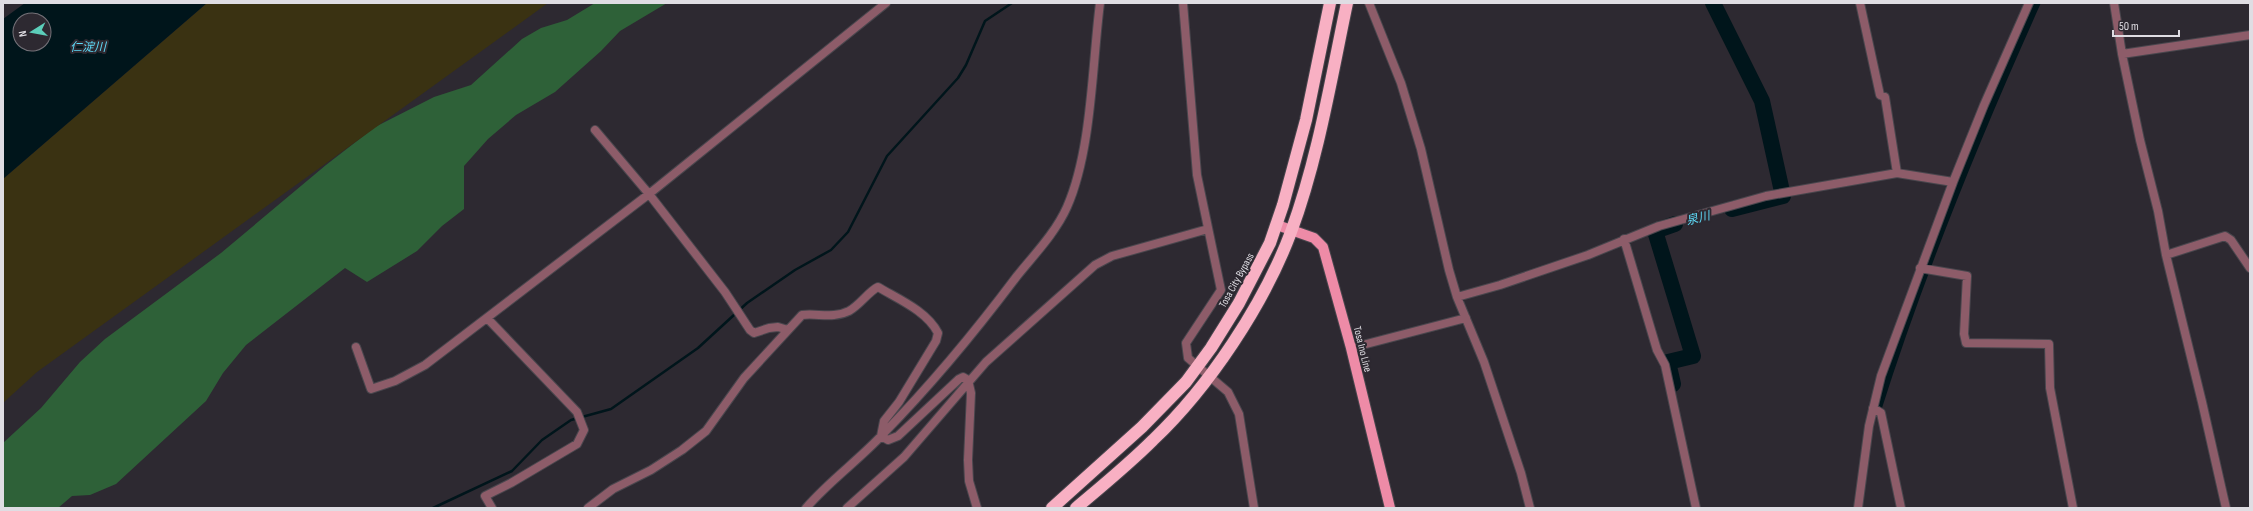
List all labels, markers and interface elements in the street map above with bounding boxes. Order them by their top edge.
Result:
north arrow [12,12,52,52]
scale bar [2113,12,2179,38]
text: 50 m [2119,19,2139,34]
text: N [16,30,30,38]
water label: 仁淀川 [70,40,108,55]
water label: 泉川 [1685,208,1714,229]
street label: Tosa City Bypass [1216,251,1257,310]
street label: Tosa Ino Line [1351,325,1374,373]

